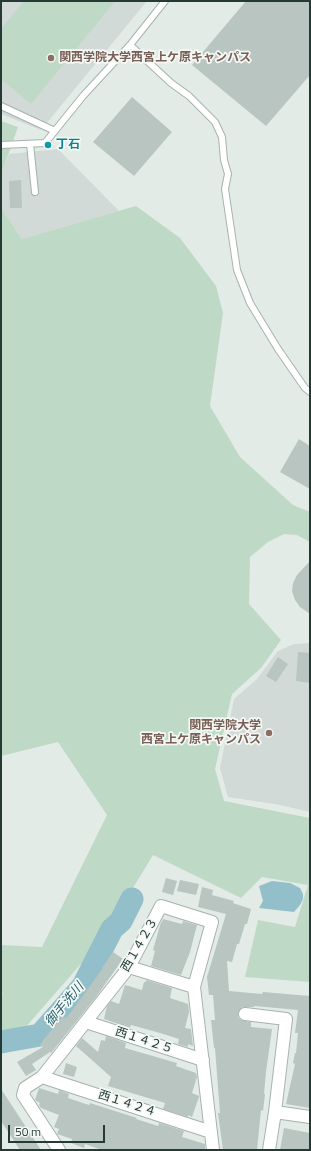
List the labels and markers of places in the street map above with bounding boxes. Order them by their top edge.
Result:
place label: 関西学院大学西宮上ケ原キャンパス [59,51,251,65]
marker: 関西学院大学西宮上ケ原キャンパス [46,53,56,63]
place label: 丁石 [56,138,80,152]
marker: 丁石 [43,140,53,150]
place label: 関西学院大学 西宮上ケ原キャンパス [141,719,261,747]
marker: 関西学院大学 西宮上ケ原キャンパス [264,728,274,738]

